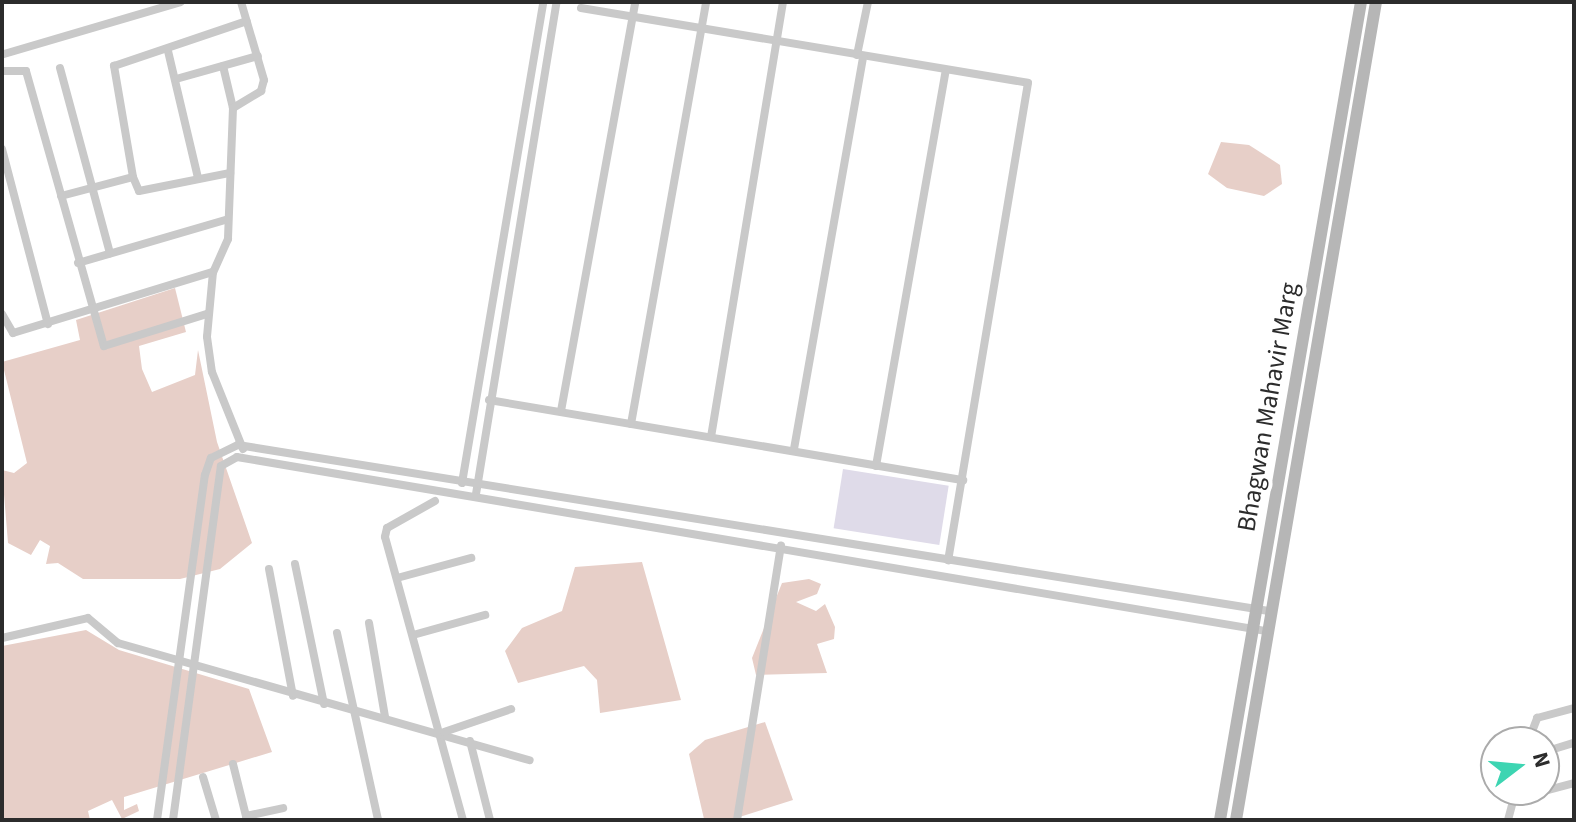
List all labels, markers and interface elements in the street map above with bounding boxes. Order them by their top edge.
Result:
street label: Bhagwan Mahavir Marg [1231,280,1305,534]
north arrow [1480,726,1560,806]
text: N [1524,748,1559,771]

